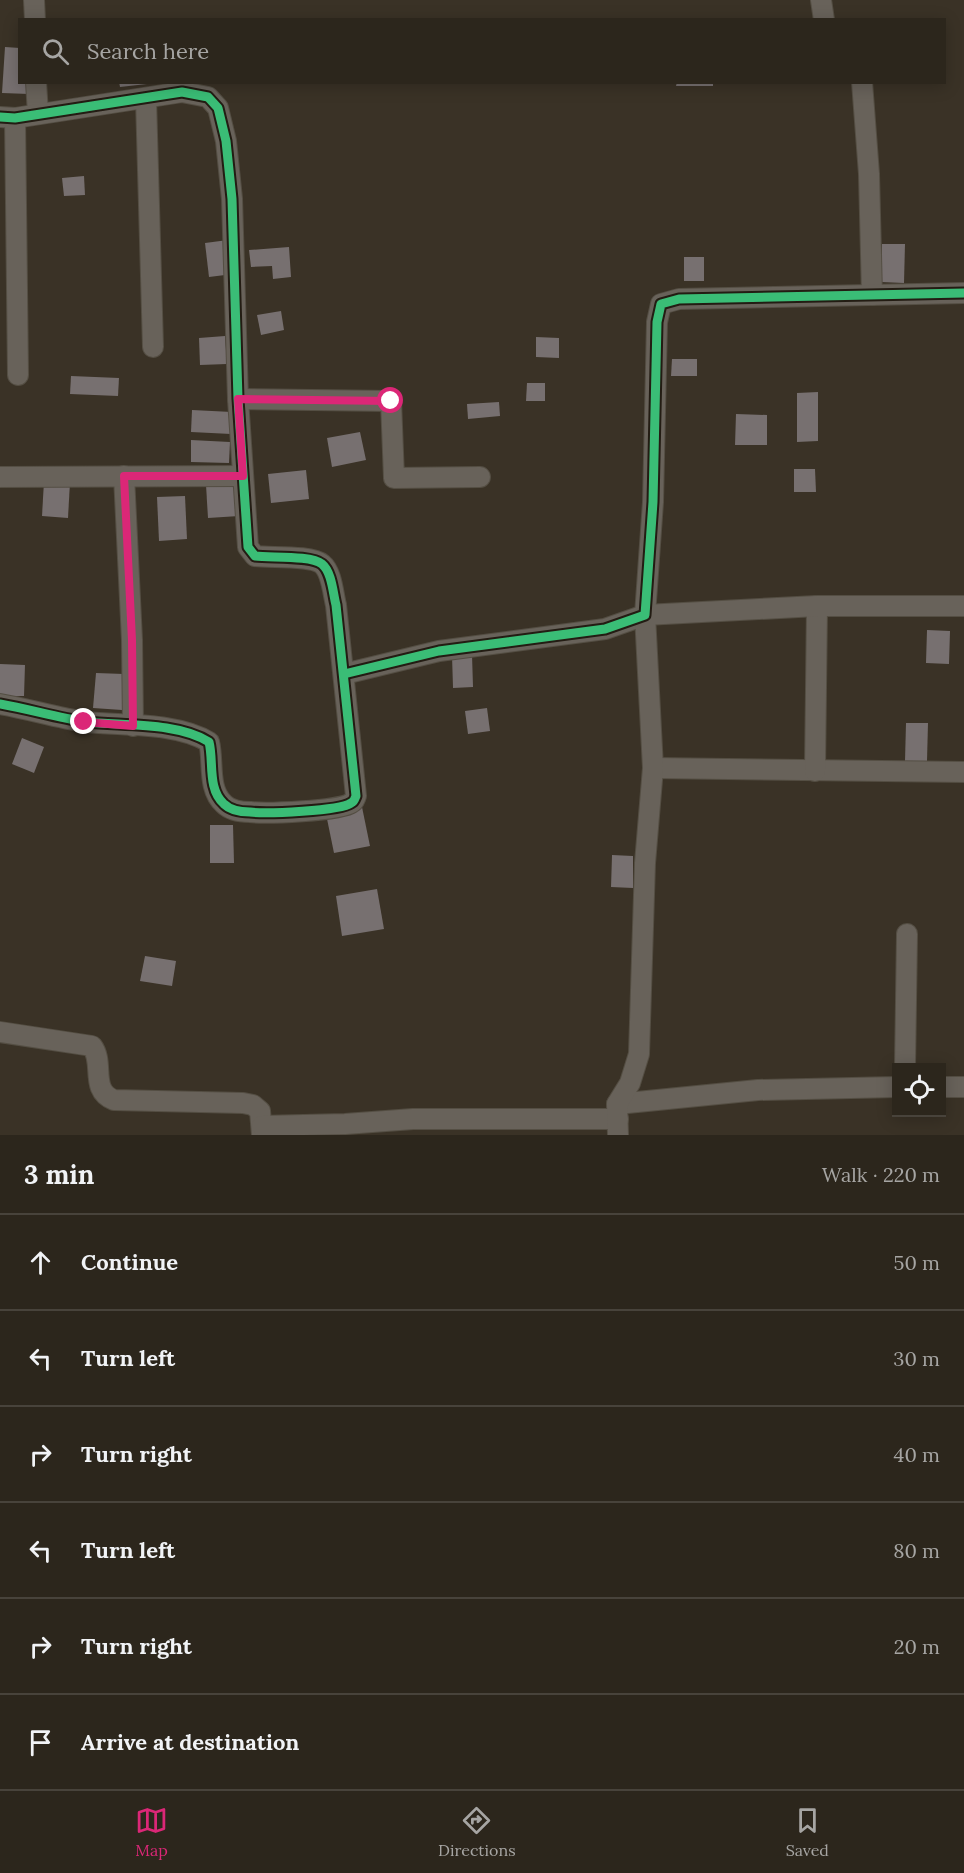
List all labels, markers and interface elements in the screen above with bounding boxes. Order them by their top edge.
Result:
search box [18,18,946,84]
icon: search [39,35,72,68]
text: Search here [87,37,209,65]
route start [377,387,403,413]
route end [70,708,96,734]
map controls [892,1063,946,1117]
button: locate [892,1063,946,1117]
text: 3 min [24,1158,94,1191]
text: Walk · 220 m [822,1162,940,1187]
icon: ahead [24,1246,57,1279]
text: Continue [81,1248,178,1276]
text: 50 m [894,1250,940,1275]
icon: left [24,1342,57,1375]
text: Turn left [81,1344,175,1372]
text: 30 m [893,1346,940,1371]
icon: right [24,1438,57,1471]
text: Turn right [81,1440,192,1468]
text: 40 m [894,1442,940,1467]
icon: left [24,1534,57,1567]
text: Turn left [81,1536,175,1564]
text: 80 m [893,1538,940,1563]
icon: right [24,1630,57,1663]
text: Turn right [81,1632,192,1660]
text: 20 m [894,1634,940,1659]
icon: arrive [24,1726,57,1759]
text: Arrive at destination [81,1728,299,1756]
tab: Map [135,1804,168,1860]
tab: Directions [438,1804,516,1860]
tab: Saved [786,1804,829,1860]

